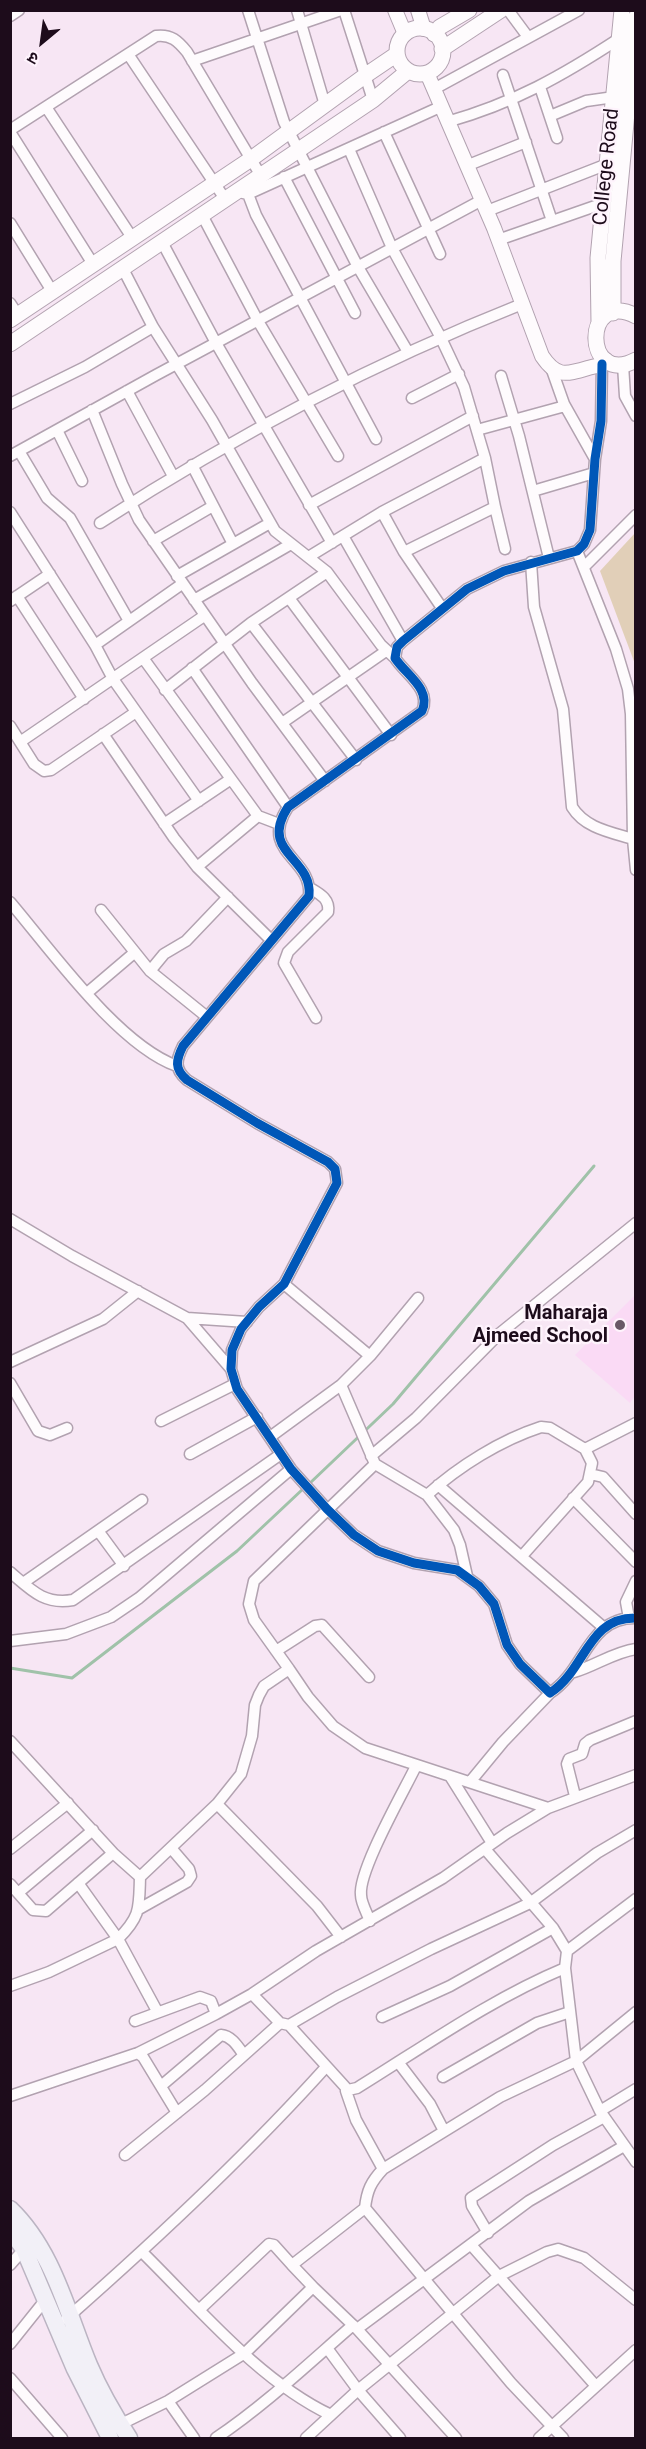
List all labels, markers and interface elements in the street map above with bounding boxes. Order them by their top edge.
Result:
north arrow [12,12,72,72]
text: उ [24,48,42,69]
street label: College Road [589,107,625,227]
place label: Maharaja Ajmeed School [472,1302,608,1349]
marker: Maharaja Ajmeed School [613,1318,627,1332]

